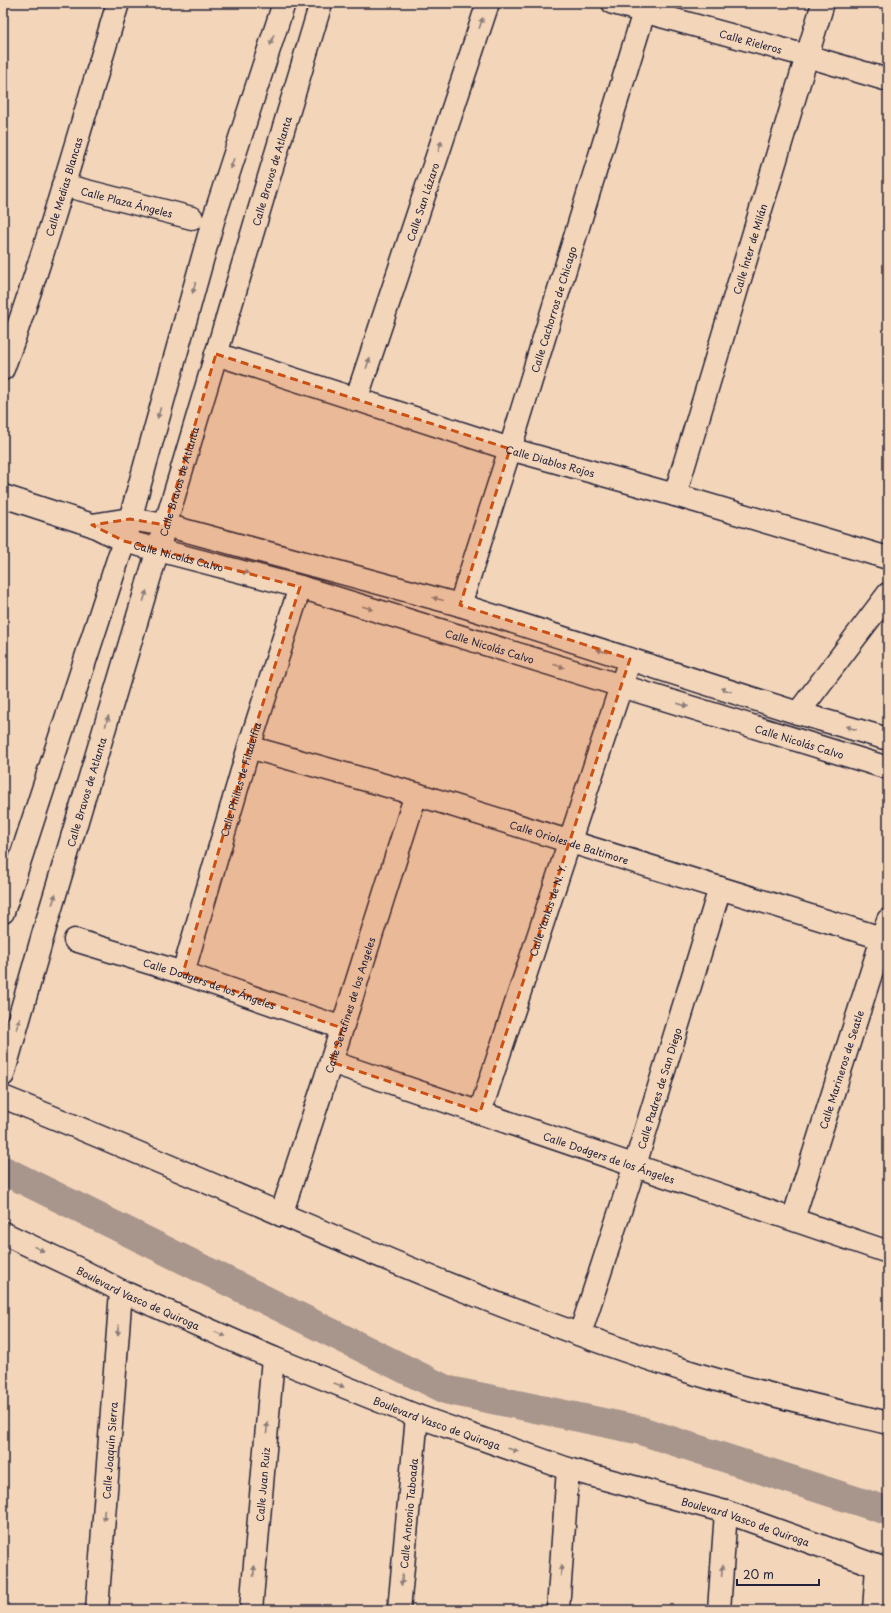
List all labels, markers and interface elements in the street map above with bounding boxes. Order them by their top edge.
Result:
one-way arrow [478,17,484,29]
street label: Calle Rieleros [718,25,784,57]
one-way arrow [269,34,275,46]
street label: Calle Bravos de Atlanta [247,114,295,227]
street label: Calle Medias Blancas [41,135,85,238]
one-way arrow [437,140,443,152]
one-way arrow [229,158,235,170]
street label: Calle San Lázaro [402,160,442,243]
street label: Calle Plaza Ángeles [79,182,175,220]
street label: Calle Ínter de Milán [728,202,770,296]
street label: Calle Cachorros de Chicago [526,244,579,374]
one-way arrow [191,282,197,294]
one-way arrow [365,356,371,368]
one-way arrow [156,407,162,420]
street label: Calle Bravos de Atlanta [155,424,202,538]
street label: Calle Diablos Rojos [504,441,597,480]
street label: Calle Nicolás Calvo [132,536,226,574]
one-way arrow [236,570,249,576]
one-way arrow [142,590,148,602]
one-way arrow [432,596,444,602]
one-way arrow [362,605,374,611]
street label: Calle Nicolás Calvo [444,625,537,666]
one-way arrow [596,647,608,653]
one-way arrow [553,663,565,669]
one-way arrow [720,687,732,693]
one-way arrow [677,702,689,708]
one-way arrow [104,715,110,727]
street label: Calle Philies de Filadelfia [216,719,264,838]
street label: Calle Nicolás Calvo [753,720,846,762]
one-way arrow [844,725,856,731]
street label: Calle Bravos de Atlanta [62,734,109,848]
street label: Calle Orioles de Baltimore [508,816,631,867]
street label: Calle Yankis de N. Y. [525,862,569,958]
one-way arrow [51,893,57,905]
street label: Calle Serafines de los Angeles [320,934,378,1075]
street label: Calle Dodgers de los Ángeles [141,954,278,1012]
street label: Calle Marineros de Seatle [815,1008,867,1131]
one-way arrow [15,1018,21,1030]
street label: Calle Padres de San Diego [633,1025,684,1151]
street label: Calle Dodgers de los Ángeles [541,1127,678,1187]
one-way arrow [33,1246,44,1252]
street label: Boulevard Vasco de Quiroga [75,1262,203,1333]
one-way arrow [115,1324,122,1336]
one-way arrow [214,1331,225,1337]
one-way arrow [334,1382,346,1388]
street label: Boulevard Vasco de Quiroga [371,1392,504,1453]
street label: Calle Joaquín Sierra [98,1401,120,1500]
one-way arrow [263,1422,270,1434]
street label: Calle Juan Ruiz [251,1447,273,1522]
one-way arrow [508,1448,520,1454]
street label: Calle Antonio Taboada [395,1457,421,1569]
street label: Boulevard Vasco de Quiroga [680,1493,813,1549]
one-way arrow [101,1509,108,1521]
scale bar [737,1561,819,1587]
one-way arrow [251,1565,258,1577]
one-way arrow [557,1565,564,1577]
one-way arrow [718,1565,725,1577]
text: 20 m [743,1565,774,1583]
one-way arrow [398,1574,405,1586]

